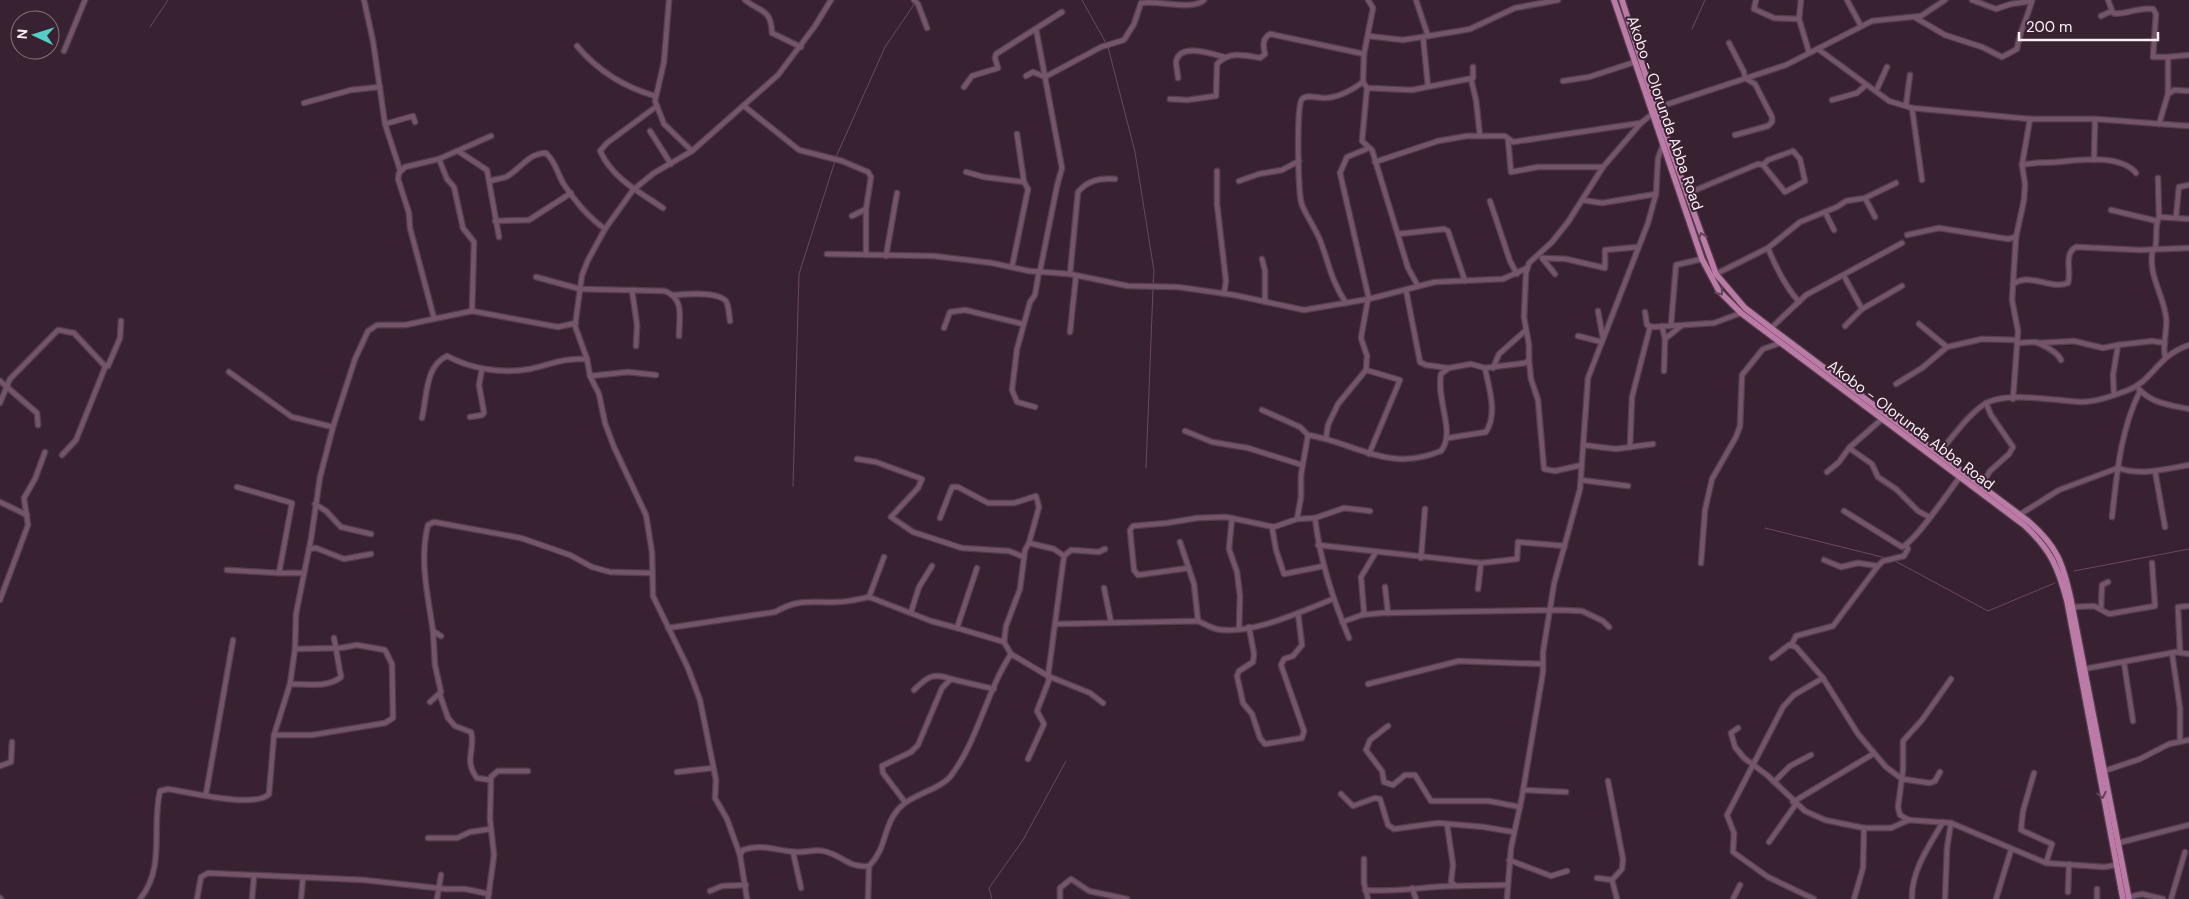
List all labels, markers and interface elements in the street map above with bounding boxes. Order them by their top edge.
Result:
north arrow [10,10,60,60]
scale bar [2019,10,2158,42]
street label: Akobo - Olorunda Abba Road [1622,13,1708,213]
text: 200 m [2026,17,2072,37]
text: N [13,28,31,40]
one-way arrow [1698,233,1708,241]
one-way arrow [1715,286,1724,295]
street label: Akobo - Olorunda Abba Road [1823,356,1999,494]
one-way arrow [2096,791,2107,800]

